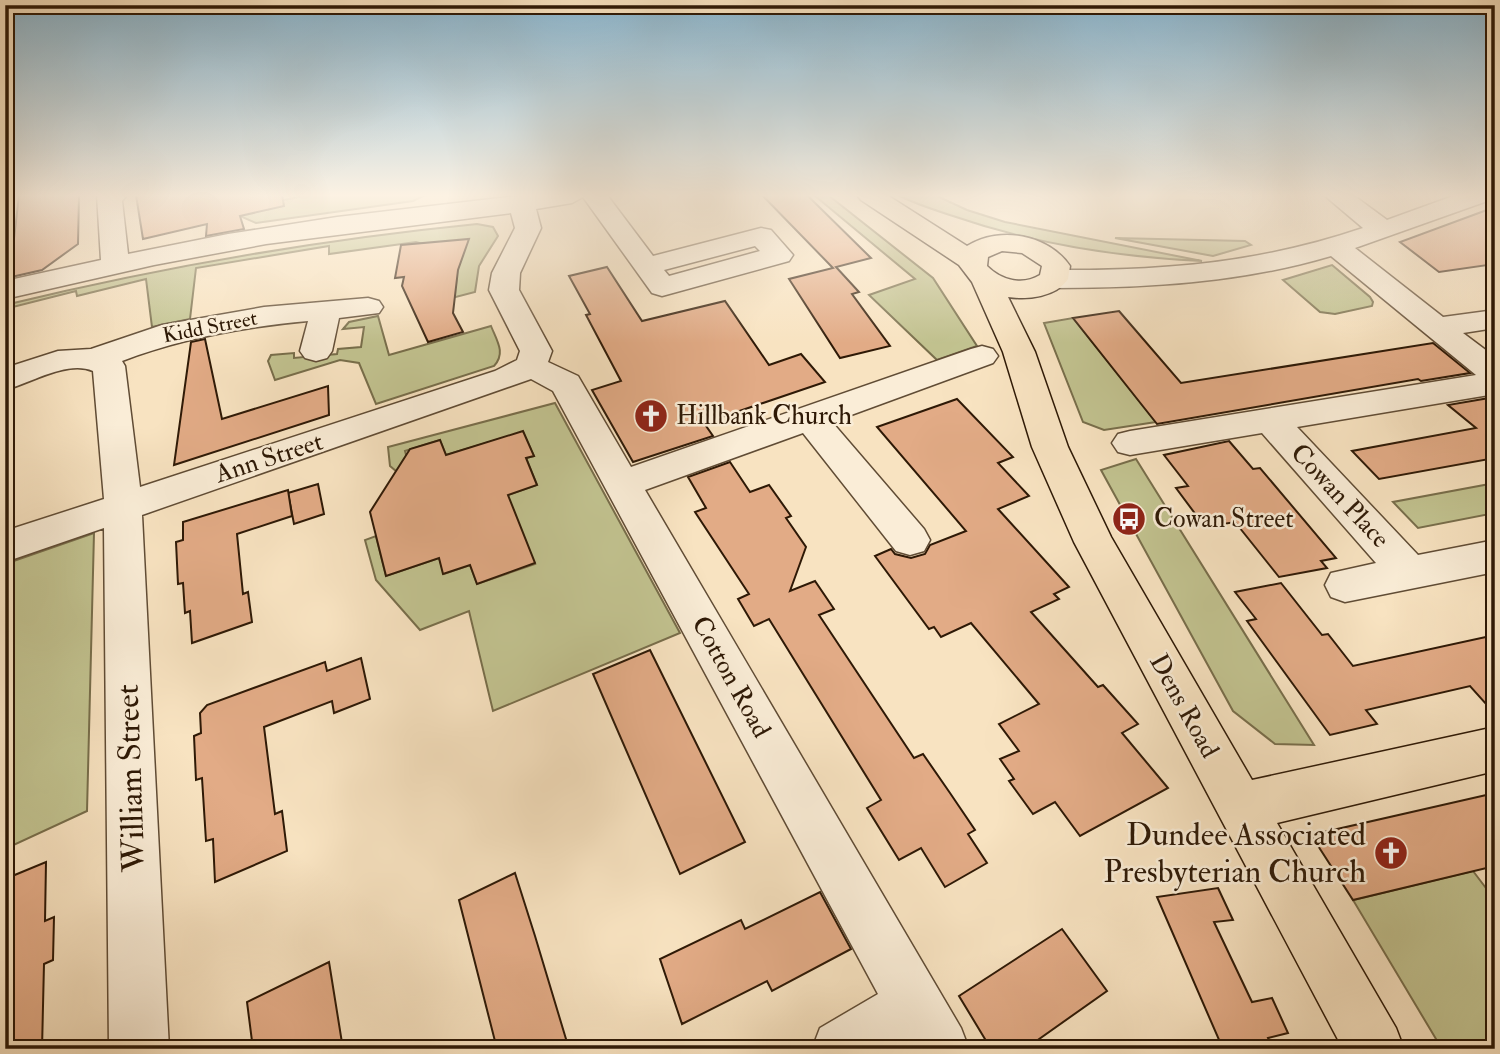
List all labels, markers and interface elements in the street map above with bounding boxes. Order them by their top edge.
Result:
street label: Kidd Street [160,305,260,349]
church icon: Hillbank Church [632,397,670,435]
place label: Hillbank Church [676,400,852,432]
street label: Ann Street [210,426,327,491]
street label: Cowan Place [1284,437,1396,555]
bus stop icon: Cowan Street [1110,500,1148,538]
place label: Cowan Street [1154,503,1294,535]
street label: Cotton Road [685,611,778,744]
street label: Dens Road [1142,648,1226,764]
street label: William Street [108,683,154,874]
place label: Dundee Associated Presbyterian Church [1103,815,1366,892]
church icon: Dundee Associated Presbyterian Church [1372,834,1410,872]

